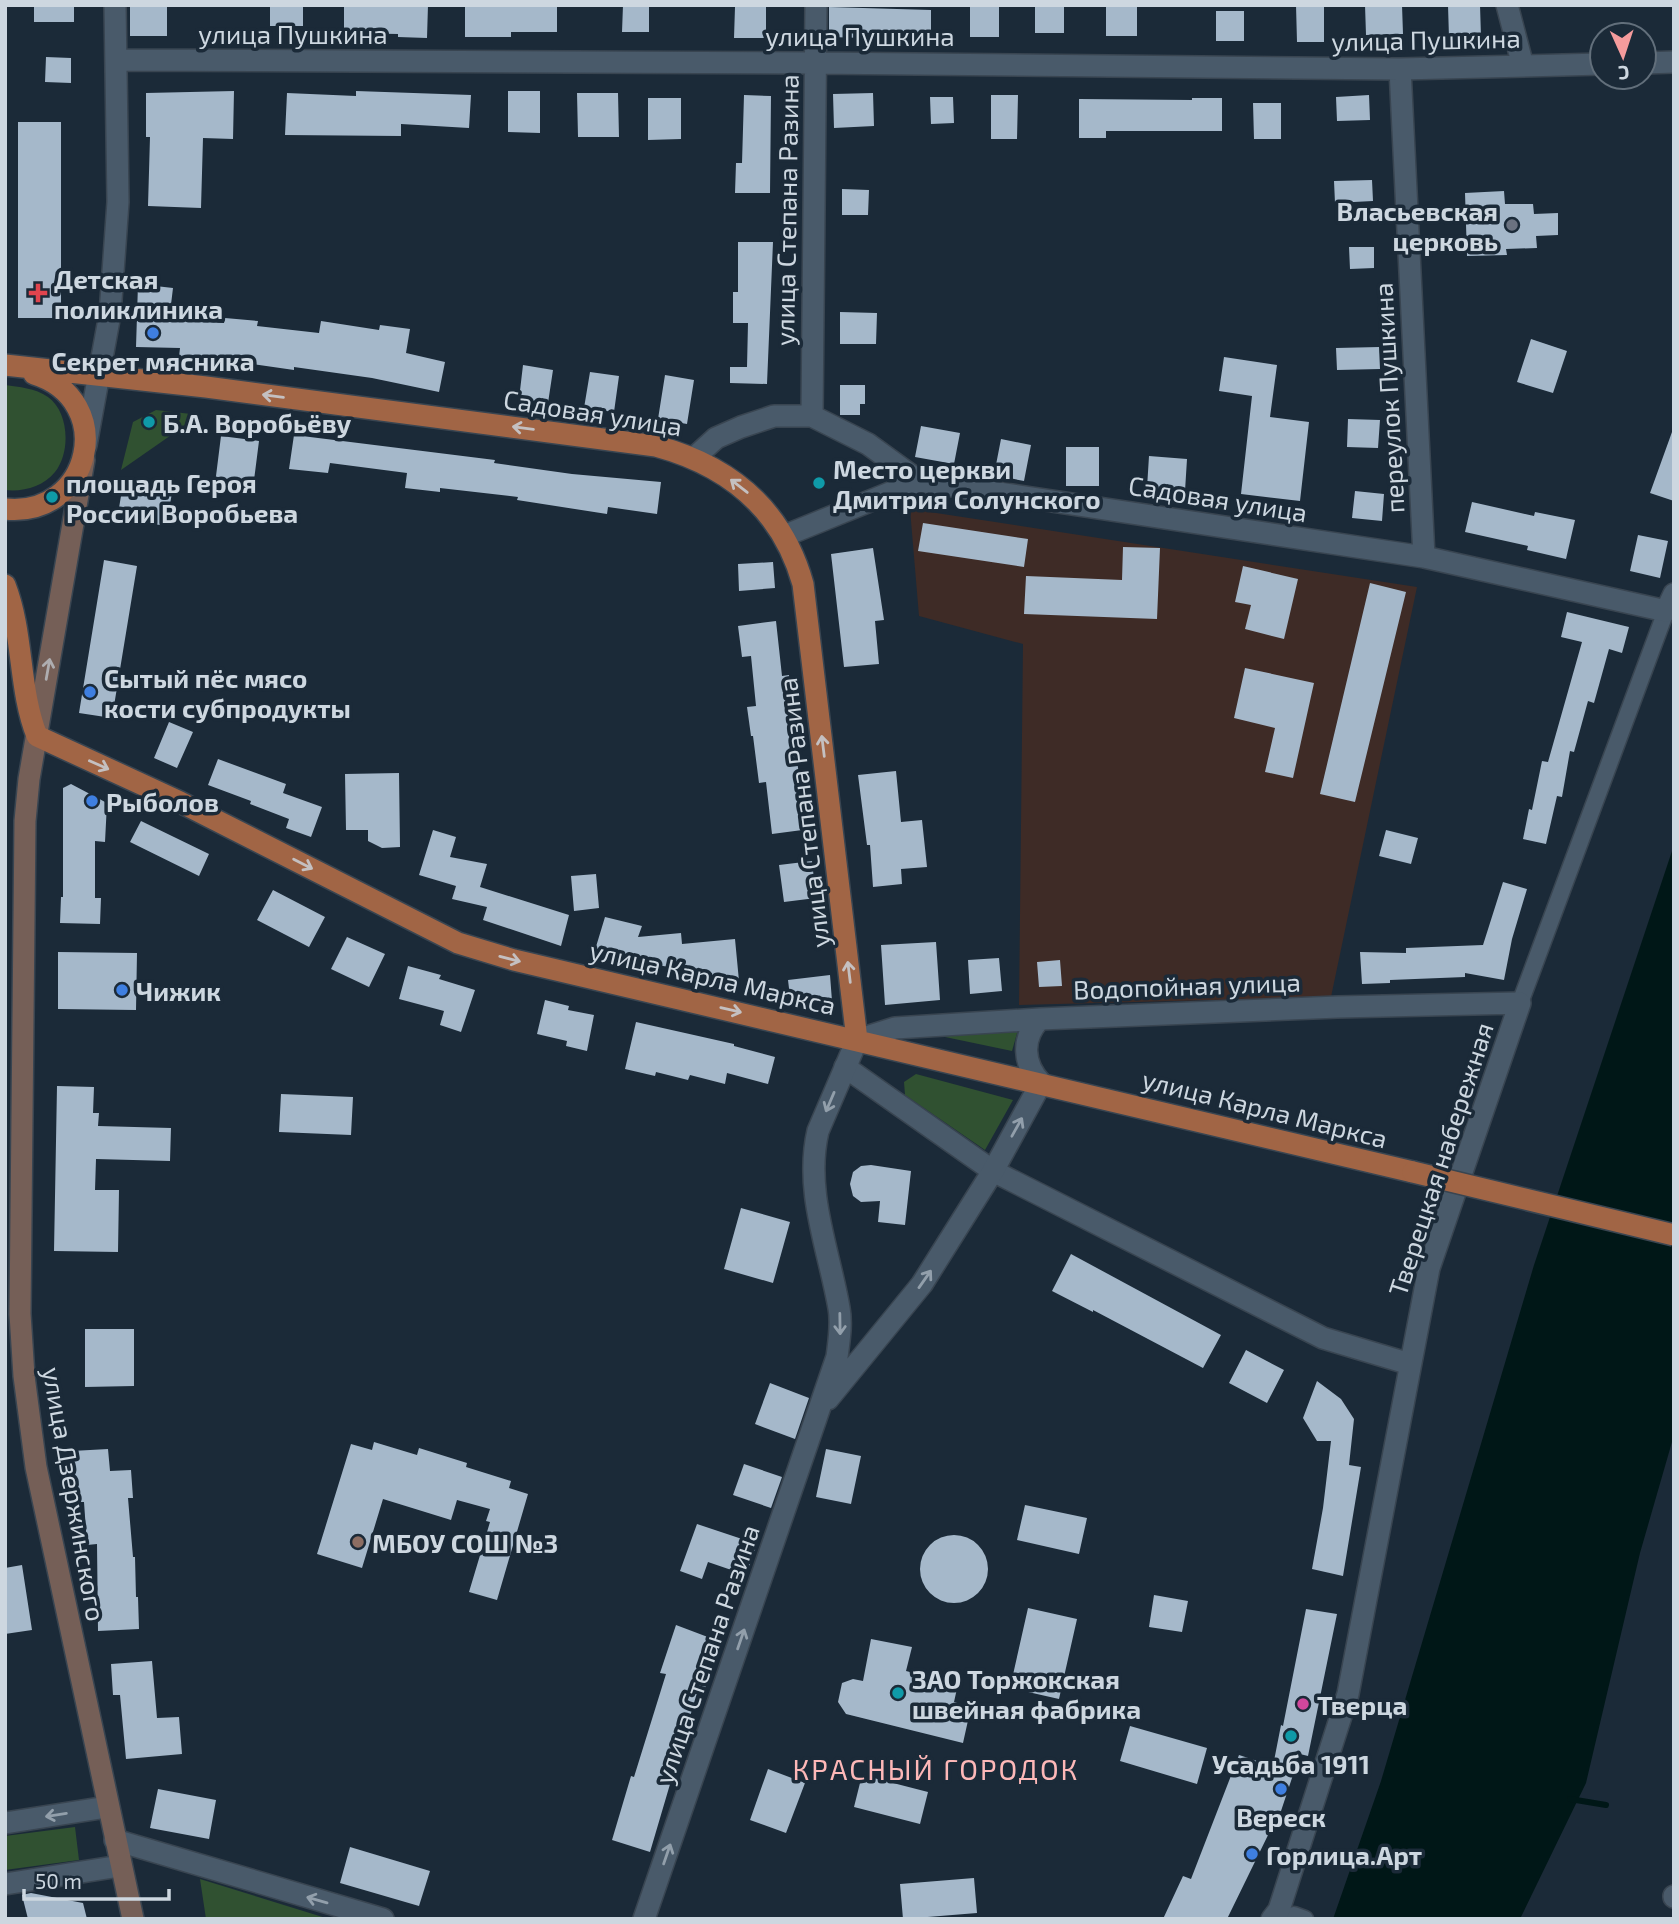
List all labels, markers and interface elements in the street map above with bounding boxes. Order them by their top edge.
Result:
street label: улица Пушкина [198,18,388,50]
street label: улица Пушкина [765,20,955,52]
north arrow [1588,21,1658,91]
street label: улица Пушкина [1331,22,1521,57]
text: С [1618,62,1630,85]
street label: улица Степана Разина [768,74,805,346]
place label: Власьевская церковь [1337,195,1498,256]
marker: Власьевская церковь [1504,217,1520,233]
place label: Детская поликлиника [54,263,223,324]
street label: переулок Пушкина [1366,282,1411,514]
marker: Детская поликлиника [28,283,48,303]
marker: Секрет мясника [145,325,161,341]
place label: Секрет мясника [51,345,255,376]
street label: Садовая улица [501,383,685,442]
one-way arrow [262,389,285,402]
place label: Б.А. Воробьёву [163,407,352,438]
marker: Б.А. Воробьёву [141,414,157,430]
one-way arrow [512,422,534,435]
place label: Место церкви Дмитрия Солунского [833,453,1101,514]
place label: площадь Героя России Воробьева [66,467,298,528]
street label: Садовая улица [1126,469,1310,528]
marker: Место церкви Дмитрия Солунского [811,475,827,491]
one-way arrow [730,478,748,493]
marker: площадь Героя России Воробьева [44,489,60,505]
one-way arrow [42,658,55,681]
place label: Сытый пёс мясо кости субпродукты [104,662,351,723]
street label: улица Степана Разина [771,676,836,950]
marker: Сытый пёс мясо кости субпродукты [82,684,98,700]
one-way arrow [816,735,829,758]
one-way arrow [88,759,109,772]
place label: Рыболов [106,786,219,817]
marker: Рыболов [84,793,100,809]
one-way arrow [292,858,313,872]
street label: улица Карла Маркса [587,934,839,1021]
one-way arrow [498,953,520,966]
one-way arrow [843,961,856,984]
street label: Водопойная улица [1073,966,1301,1005]
place label: Чижик [136,975,221,1006]
marker: Чижик [114,982,130,998]
one-way arrow [719,1004,742,1017]
street label: Тверецкая набережная [1381,1018,1499,1300]
street label: улица Карла Маркса [1139,1063,1391,1154]
one-way arrow [823,1091,836,1112]
one-way arrow [1011,1117,1024,1138]
one-way arrow [918,1270,932,1289]
one-way arrow [833,1312,846,1335]
street label: улица Дзержинского [36,1365,113,1624]
street label: улица Степана Разина [647,1520,766,1788]
place label: МБОУ СОШ №3 [372,1527,558,1558]
marker: МБОУ СОШ №3 [350,1534,366,1550]
one-way arrow [736,1629,748,1651]
place label: ЗАО Торжокская швейная фабрика [912,1663,1141,1724]
marker: ЗАО Торжокская швейная фабрика [890,1685,906,1701]
place label: Тверца [1317,1689,1407,1720]
marker: Тверца [1295,1696,1311,1712]
marker: Усадьба 1911 [1283,1728,1299,1744]
place label: Усадьба 1911 [1212,1748,1370,1779]
district label: КРАСНЫЙ ГОРОДОК [793,1752,1079,1786]
marker: Вереск [1273,1781,1289,1797]
place label: Вереск [1236,1801,1326,1832]
one-way arrow [45,1809,68,1822]
place label: Горлица.Арт [1266,1839,1422,1870]
one-way arrow [662,1844,674,1866]
marker: Горлица.Арт [1244,1846,1260,1862]
scale bar [24,1857,170,1901]
text: 50 m [35,1868,82,1893]
one-way arrow [306,1892,328,1905]

